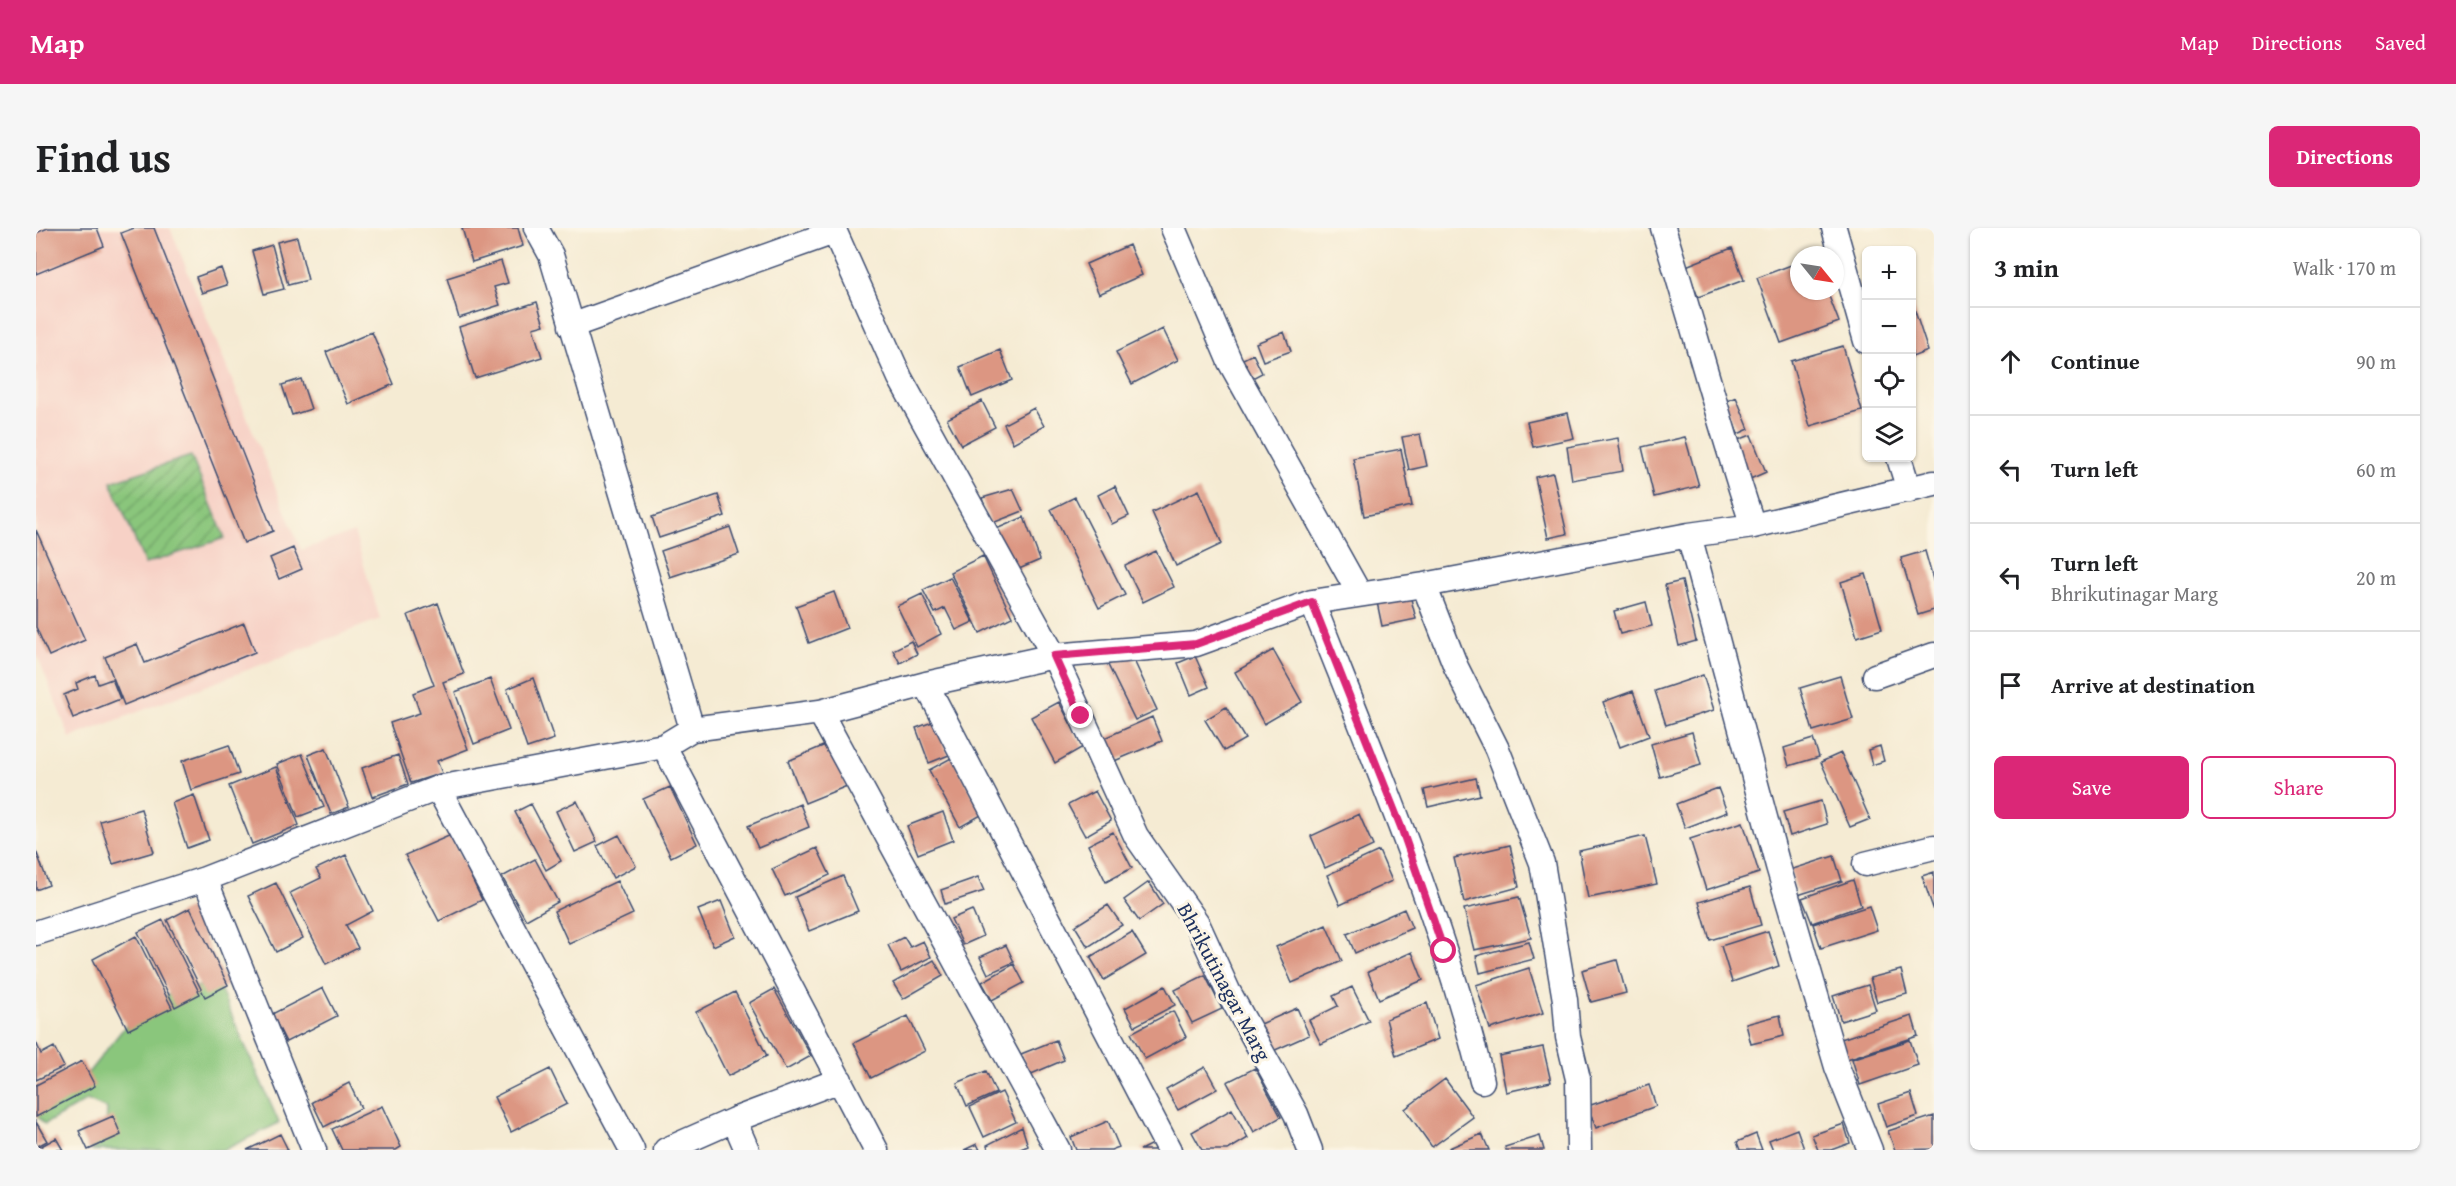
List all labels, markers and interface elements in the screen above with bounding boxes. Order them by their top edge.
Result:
text: Map [30,22,84,63]
text: Map [2180,27,2219,58]
text: Directions [2252,27,2342,58]
text: Saved [2375,27,2426,58]
text: Find us [36,126,171,187]
button: Directions [2269,126,2420,187]
north arrow [1790,246,1844,300]
map controls [1862,246,1916,462]
button: + [1862,246,1916,300]
text: 3 min [1994,248,2059,287]
text: Walk · 170 m [2293,253,2396,282]
button: − [1862,300,1916,354]
icon: ahead [1994,345,2027,378]
text: Continue [2051,345,2140,377]
text: 90 m [2356,347,2396,376]
button: locate [1862,354,1916,408]
button: layers [1862,408,1916,462]
icon: left [1994,453,2027,486]
text: Turn left [2051,453,2138,485]
text: 60 m [2356,455,2396,484]
text: Turn left [2051,547,2138,579]
icon: left [1994,561,2027,594]
text: 20 m [2356,563,2396,592]
text: Bhrikutinagar Marg [2051,579,2218,608]
icon: arrive [1994,669,2027,702]
text: Arrive at destination [2051,669,2255,701]
route end [1067,702,1093,728]
button: Save [1994,756,2189,819]
button: Share [2201,756,2396,819]
street label: Bhrikutinagar Marg [1170,897,1280,1067]
route start [1430,937,1456,963]

